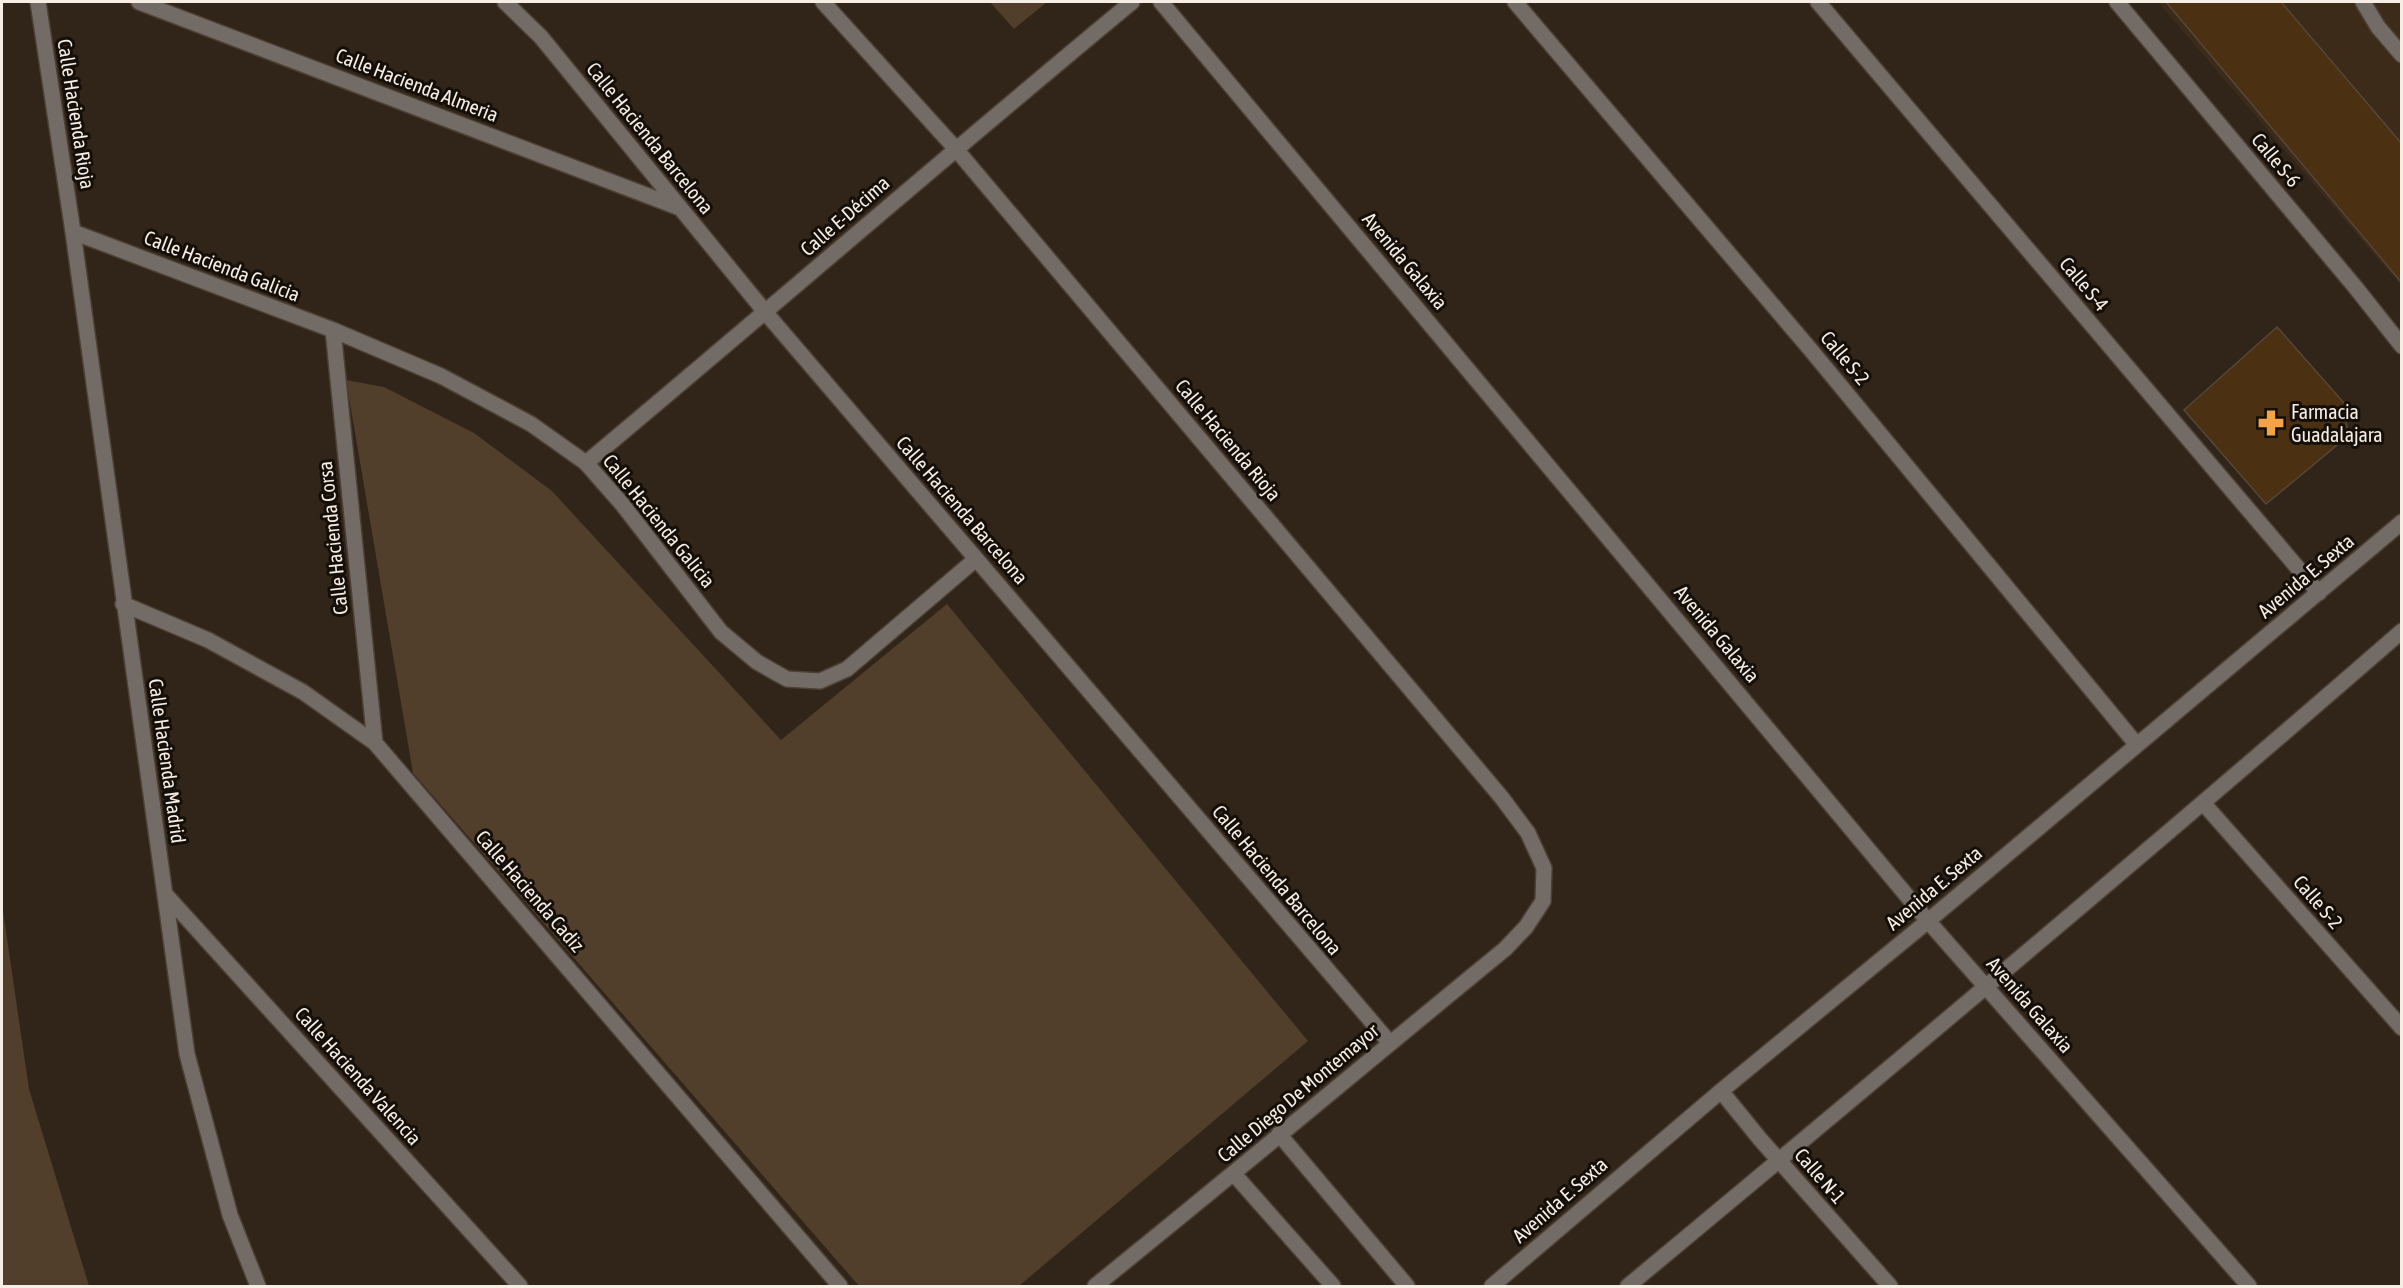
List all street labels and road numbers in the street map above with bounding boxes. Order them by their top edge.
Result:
street label: Calle Hacienda Rioja [53,37,100,191]
street label: Calle Hacienda Almeria [333,43,502,126]
street label: Calle Hacienda Barcelona [582,57,719,218]
street label: Calle S-6 [2247,128,2306,191]
street label: Calle E-Décima [796,171,894,260]
street label: Avenida Galaxia [1358,208,1453,314]
street label: Calle Hacienda Galicia [141,225,303,306]
street label: Calle S-4 [2055,252,2114,315]
street label: Calle S-2 [1816,326,1875,389]
street label: Calle Hacienda Rioja [1171,374,1286,505]
street label: Calle Hacienda Barcelona [892,431,1033,588]
street label: Calle Hacienda Galicia [599,449,720,592]
street label: Calle Hacienda Corsa [313,460,352,616]
street label: Avenida E. Sexta [2253,529,2358,622]
street label: Avenida Galaxia [1670,581,1765,687]
street label: Calle Hacienda Madrid [145,677,190,845]
street label: Calle Hacienda Barcelona [1208,800,1347,959]
street label: Calle Hacienda Cadiz [471,825,589,956]
street label: Avenida E. Sexta [1881,841,1986,934]
street label: Calle S-2 [2289,870,2348,933]
street label: Avenida Galaxia [1983,952,2078,1057]
street label: Calle Hacienda Valencia [290,1002,426,1149]
street label: Calle Diego De Montemayor [1213,1018,1384,1167]
street label: Calle N-1 [1790,1143,1851,1208]
street label: Avenida E. Sexta [1508,1152,1612,1247]

